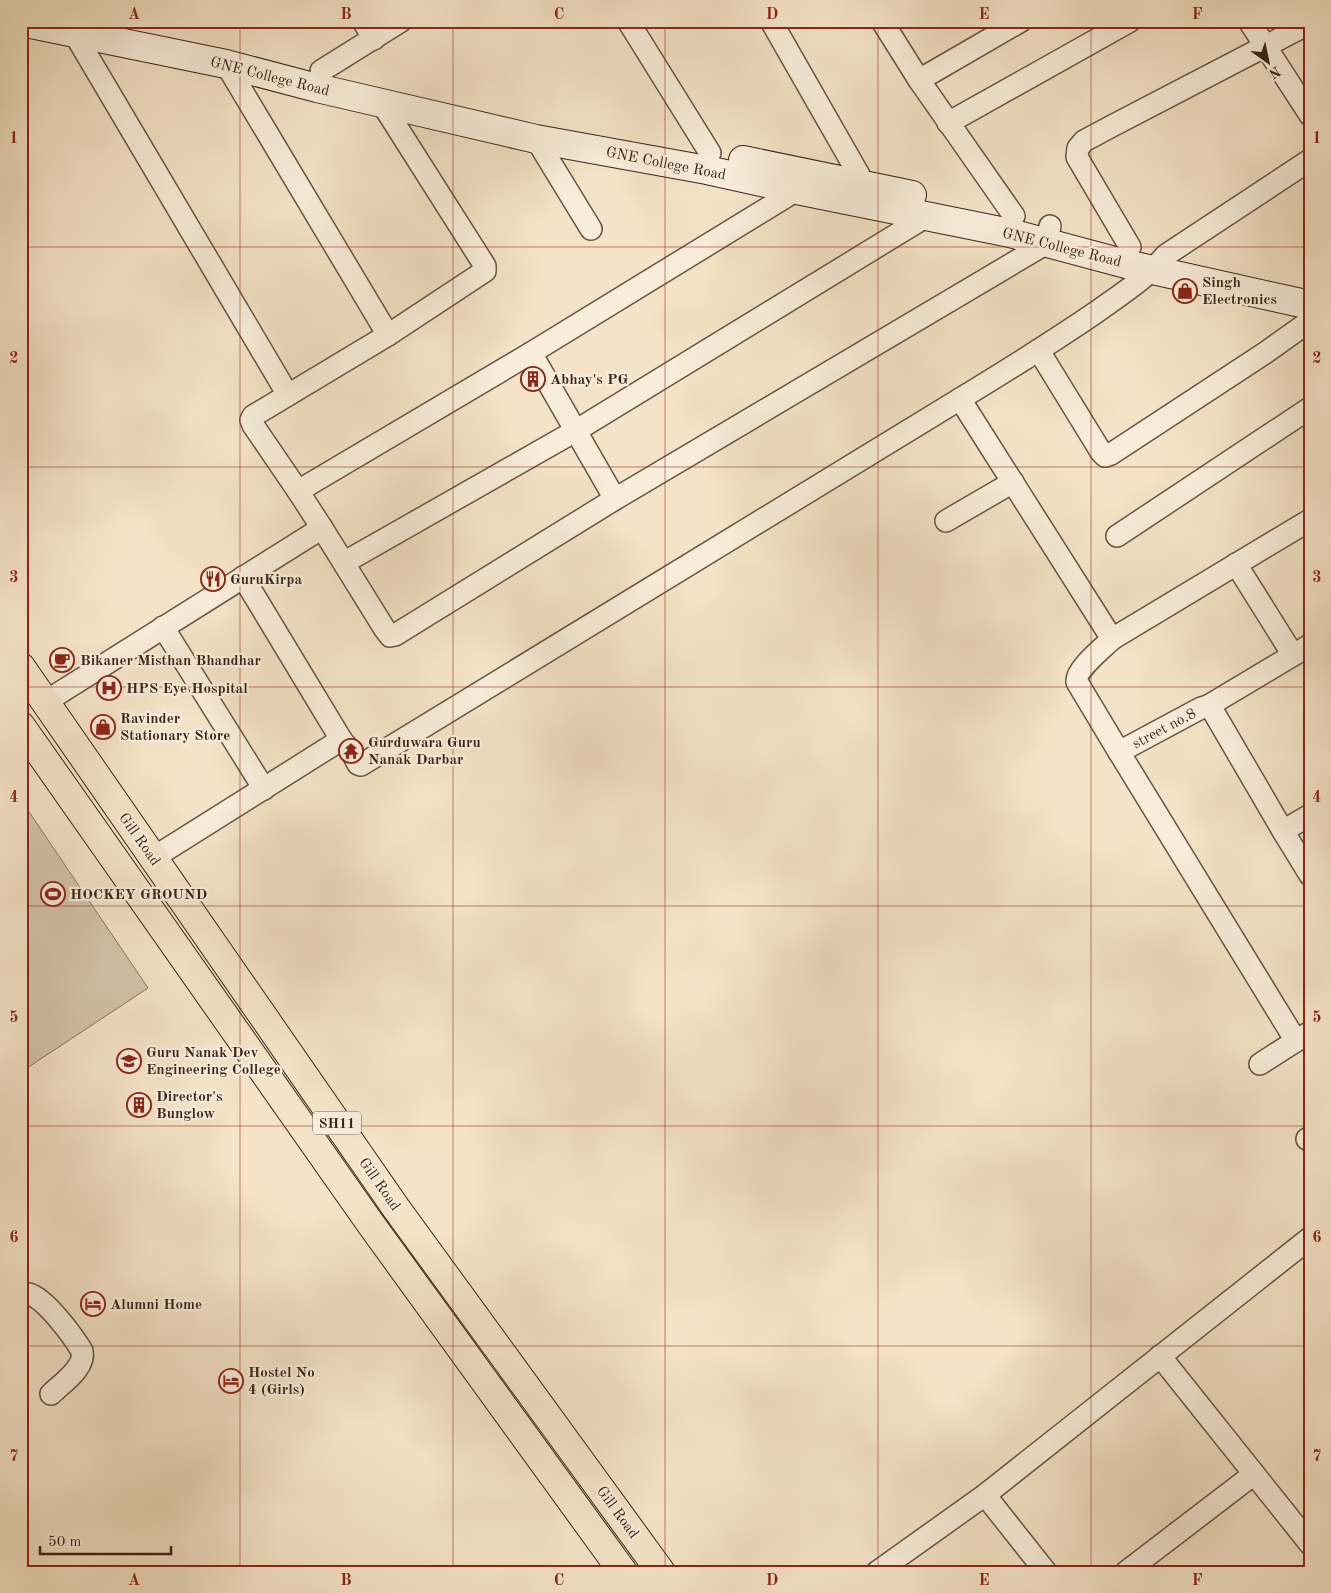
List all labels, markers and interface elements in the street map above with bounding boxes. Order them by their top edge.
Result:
text: A [128,7,140,23]
text: B [340,7,352,23]
text: C [554,7,564,23]
text: D [766,7,778,23]
text: E [978,7,990,23]
text: F [1192,7,1203,23]
north arrow [1244,38,1294,88]
street label: GNE College Road [209,55,331,100]
text: N [1266,63,1283,81]
text: 1 [9,131,19,147]
text: 1 [1312,131,1322,147]
street label: GNE College Road [604,145,727,184]
street label: GNE College Road [1001,226,1123,271]
place label: Singh Electronics [1202,276,1277,308]
shop icon: Singh Electronics [1172,278,1198,304]
text: 2 [9,351,19,367]
text: 2 [1312,351,1322,367]
building icon: Abhay's PG [520,366,546,392]
place label: Abhay's PG [550,373,628,388]
restaurant icon: GuruKirpa [200,566,226,592]
text: 3 [9,570,19,586]
text: 3 [1312,570,1322,586]
place label: GuruKirpa [230,573,302,588]
cafe icon: Bikaner Misthan Bhandhar [49,647,75,673]
place label: Bikaner Misthan Bhandhar [80,654,262,669]
hospital icon: HPS Eye Hospital [96,675,122,701]
place label: HPS Eye Hospital [126,682,248,697]
street label: street no.8 [1130,706,1199,752]
place label: Ravinder Stationary Store [120,712,230,744]
shop icon: Ravinder Stationary Store [90,714,116,740]
place label: Gurduwara Guru Nanak Darbar [368,736,481,768]
temple icon: Gurduwara Guru Nanak Darbar [338,738,364,764]
text: 4 [9,790,19,806]
text: 4 [1312,790,1322,806]
street label: Gill Road [115,811,162,869]
sports icon: HOCKEY GROUND [40,881,66,907]
place label: HOCKEY GROUND [70,888,207,903]
text: 5 [9,1010,19,1026]
text: 5 [1312,1010,1322,1026]
place label: Guru Nanak Dev Engineering College [146,1046,281,1078]
school or university icon: Guru Nanak Dev Engineering College [116,1048,142,1074]
place label: Director's Bunglow [156,1090,222,1122]
building icon: Director's Bunglow [126,1092,152,1118]
road number: SH11 [313,1112,361,1134]
street label: Gill Road [355,1156,402,1214]
text: 6 [9,1230,19,1246]
text: 6 [1312,1230,1322,1246]
hotel icon: Alumni Home [80,1291,106,1317]
place label: Alumni Home [110,1298,202,1313]
place label: Hostel No 4 (Girls) [248,1366,315,1398]
hotel icon: Hostel No 4 (Girls) [218,1368,244,1394]
text: 7 [9,1449,19,1465]
text: 7 [1312,1449,1322,1465]
street label: Gill Road [593,1484,641,1542]
scale bar [40,1523,171,1555]
text: 50 m [48,1535,82,1550]
text: A [128,1573,140,1589]
text: B [340,1573,352,1589]
text: C [554,1573,564,1589]
text: D [766,1573,778,1589]
text: E [978,1573,990,1589]
text: F [1192,1573,1203,1589]

